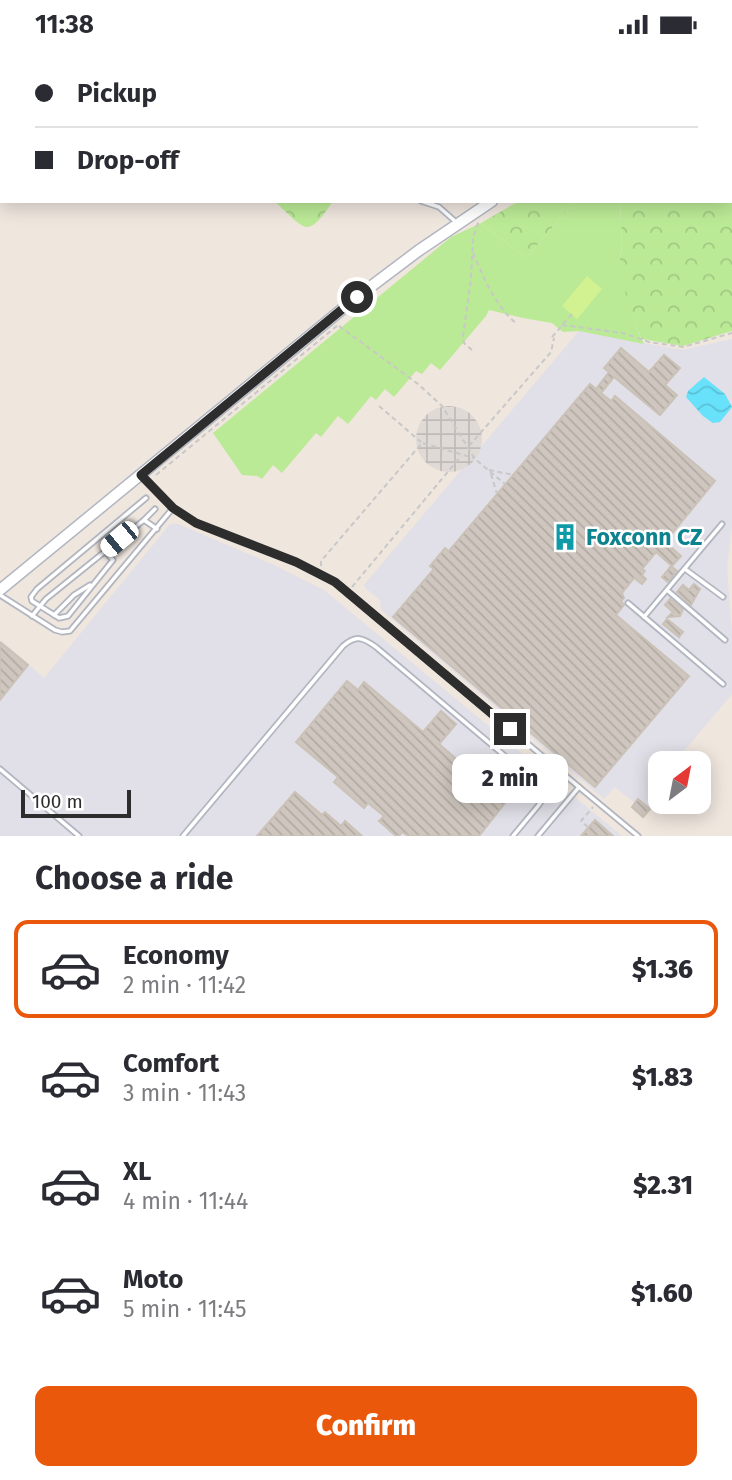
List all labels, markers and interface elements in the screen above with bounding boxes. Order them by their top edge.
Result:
text: 11:38 [35,9,94,40]
text: Pickup [77,78,157,109]
text: Drop-off [77,145,179,176]
route start [341,281,373,313]
car [97,517,142,561]
building icon: Foxconn CZ [550,522,580,552]
place label: Foxconn CZ [586,523,703,551]
route end [494,713,526,745]
north arrow [648,751,710,814]
map controls [648,751,711,814]
callout: 2 min [452,753,568,803]
text: 2 min [482,764,538,792]
scale bar [21,787,131,819]
text: 100 m [32,790,83,813]
text: Choose a ride [35,859,233,897]
icon: car [39,938,102,1001]
text: Economy [123,940,229,971]
text: $1.36 [632,954,693,985]
text: 2 min · 11:42 [123,971,246,999]
icon: car [39,1046,102,1109]
text: Comfort [123,1048,219,1079]
text: $1.83 [632,1062,693,1093]
text: 3 min · 11:43 [123,1079,246,1107]
icon: car [39,1154,102,1217]
text: XL [123,1156,151,1187]
text: $2.31 [633,1170,693,1201]
text: 4 min · 11:44 [123,1187,248,1215]
icon: car [39,1262,102,1325]
text: Moto [123,1264,183,1295]
text: $1.60 [631,1278,693,1309]
text: 5 min · 11:45 [123,1295,247,1323]
button: Confirm [35,1386,697,1466]

